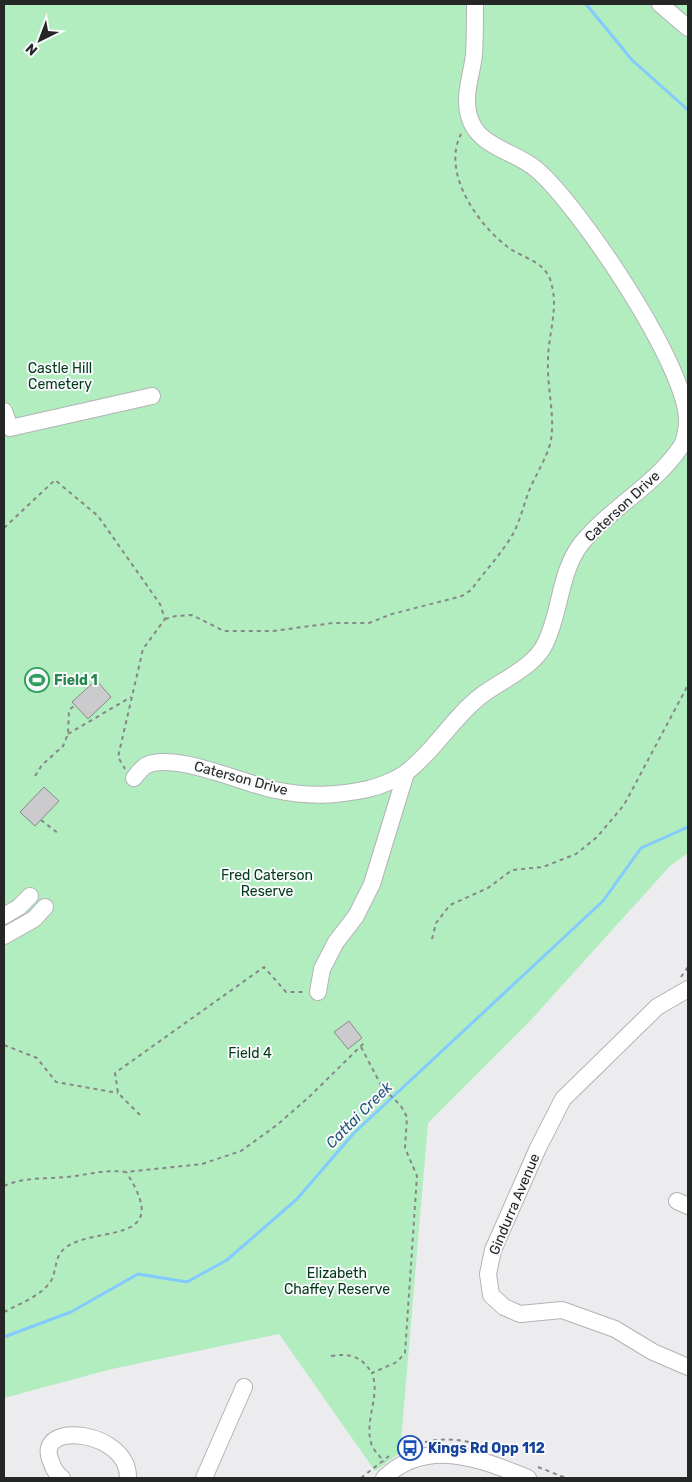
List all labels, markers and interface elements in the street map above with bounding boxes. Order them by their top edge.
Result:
north arrow [15,15,65,65]
text: N [22,40,41,59]
park label: Castle Hill Cemetery [28,360,92,393]
street label: Caterson Drive [581,467,664,545]
sports icon: Field 1 [24,667,50,693]
place label: Field 1 [54,672,98,689]
street label: Caterson Drive [192,758,290,799]
park label: Fred Caterson Reserve [221,867,313,900]
park label: Field 4 [228,1045,272,1062]
water label: Cattai Creek [322,1078,396,1152]
street label: Gindurra Avenue [485,1151,544,1257]
park label: Elizabeth Chaffey Reserve [284,1265,390,1298]
bus stop icon: Kings Rd Opp 112 [397,1435,423,1461]
place label: Kings Rd Opp 112 [428,1440,545,1457]

